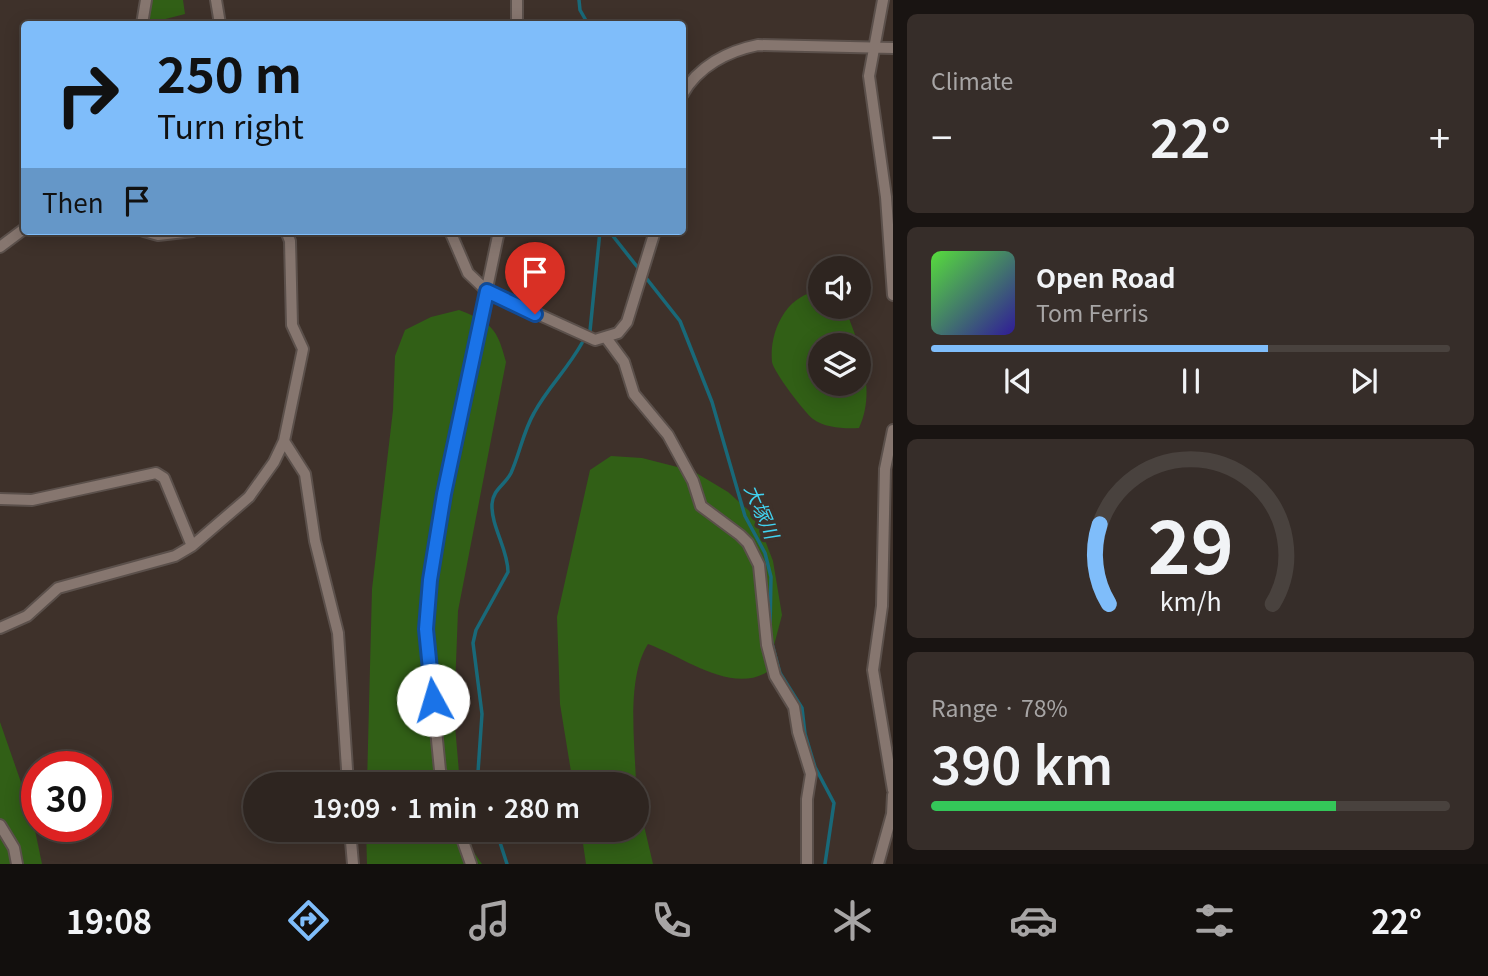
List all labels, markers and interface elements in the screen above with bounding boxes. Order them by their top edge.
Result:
text: 250 m [157,36,302,107]
icon: right [42,49,133,140]
text: Climate [931,63,1013,97]
text: 22° [1150,98,1231,173]
text: Turn right [157,102,304,148]
text: − [931,108,952,163]
text: + [1429,108,1450,163]
icon: arrive [118,182,156,220]
text: Then [42,183,104,220]
pin [505,242,565,314]
icon: arrive [516,253,554,291]
map controls [808,256,871,396]
button: sound [808,256,871,319]
text: Open Road [1036,258,1176,295]
text: Tom Ferris [1036,295,1148,329]
button: layers [808,333,871,396]
icon: previous [999,362,1037,400]
icon: pause [1172,362,1210,400]
icon: next [1345,362,1383,400]
water label: 大塚川 [739,479,787,544]
text: 29 [1148,491,1233,596]
text: km/h [1160,582,1221,618]
position arrow [396,663,470,737]
text: Range · 78% [931,690,1068,724]
text: 390 km [931,725,1113,800]
speed limit sign: 30 [21,751,112,842]
text: 19:09 · 1 min · 280 m [312,788,580,825]
icon: directions [284,896,333,945]
icon: music [465,896,514,945]
icon: phone [647,896,696,945]
icon: climate [828,896,877,945]
icon: car [1009,896,1058,945]
icon: filters [1190,896,1239,945]
text: 19:08 [66,897,152,943]
text: 22° [1371,897,1422,943]

